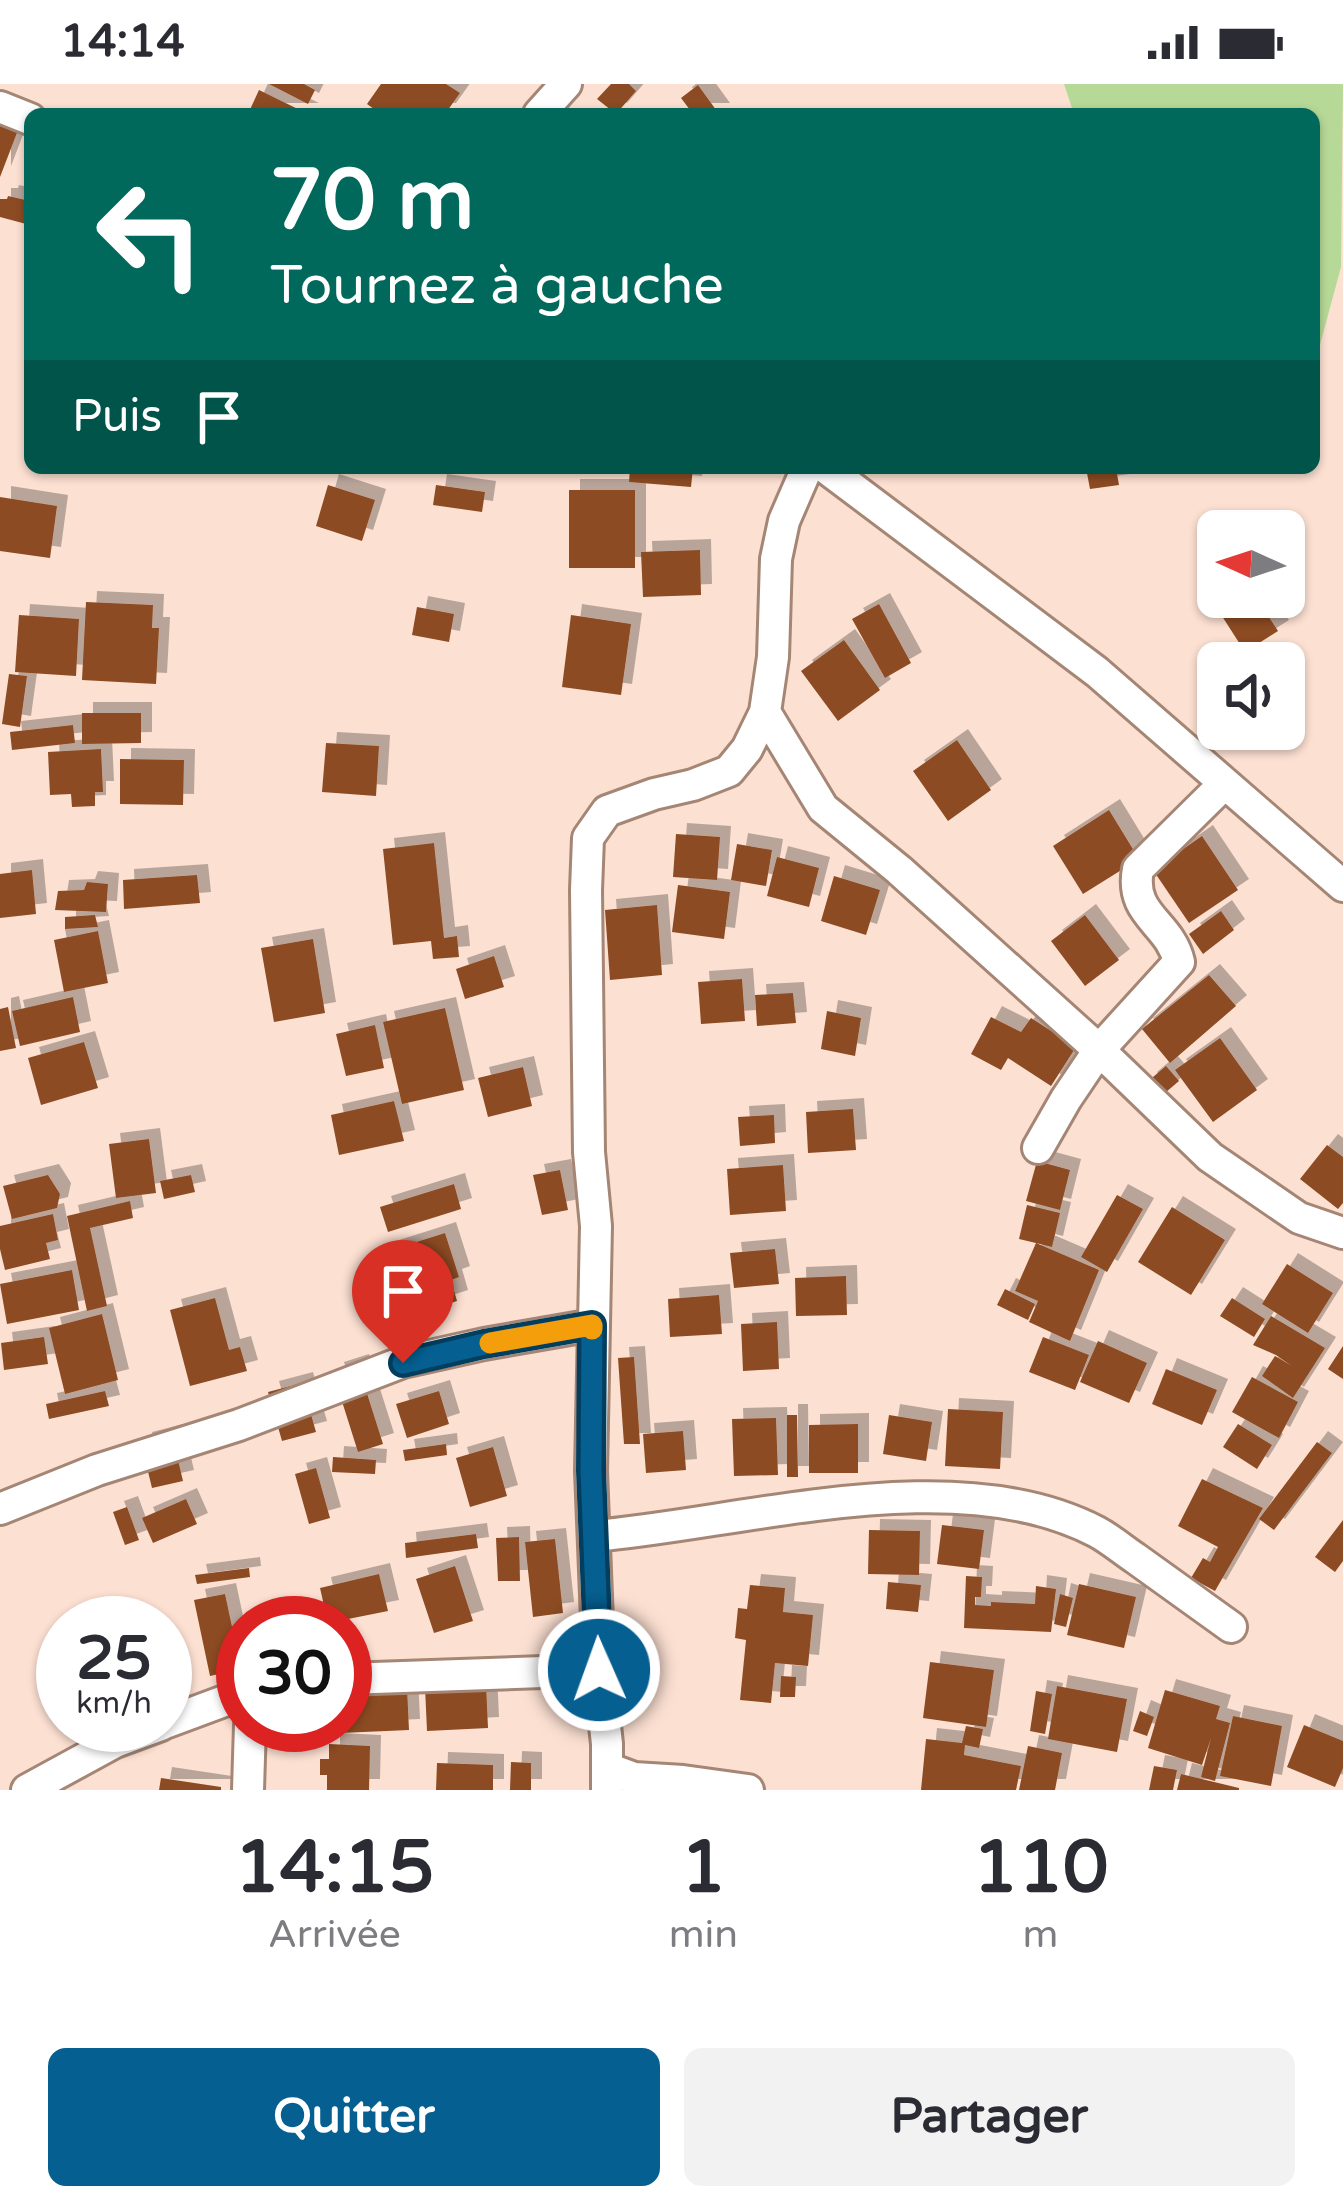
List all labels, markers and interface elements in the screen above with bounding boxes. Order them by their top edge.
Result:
text: 14:14 [60,15,185,69]
text: 70 m [270,151,474,252]
icon: left [72,156,228,312]
text: Tournez à gauche [270,253,724,318]
icon: arrive [186,384,252,450]
text: Puis [72,390,162,444]
north arrow [1197,510,1305,618]
map controls [1197,510,1305,750]
button: sound [1197,642,1305,750]
pin [352,1240,454,1363]
icon: arrive [370,1258,436,1324]
speed limit sign: 30 [216,1596,372,1752]
position arrow [536,1607,662,1733]
text: 25 [76,1623,152,1695]
text: km/h [76,1685,152,1722]
text: 14:15 [235,1825,434,1912]
text: 1 [681,1825,726,1912]
text: 110 [973,1825,1108,1912]
text: Arrivée [268,1911,401,1958]
text: min [669,1911,738,1958]
text: m [1023,1911,1058,1958]
button: Quitter [48,2048,660,2186]
button: Partager [684,2048,1295,2186]

